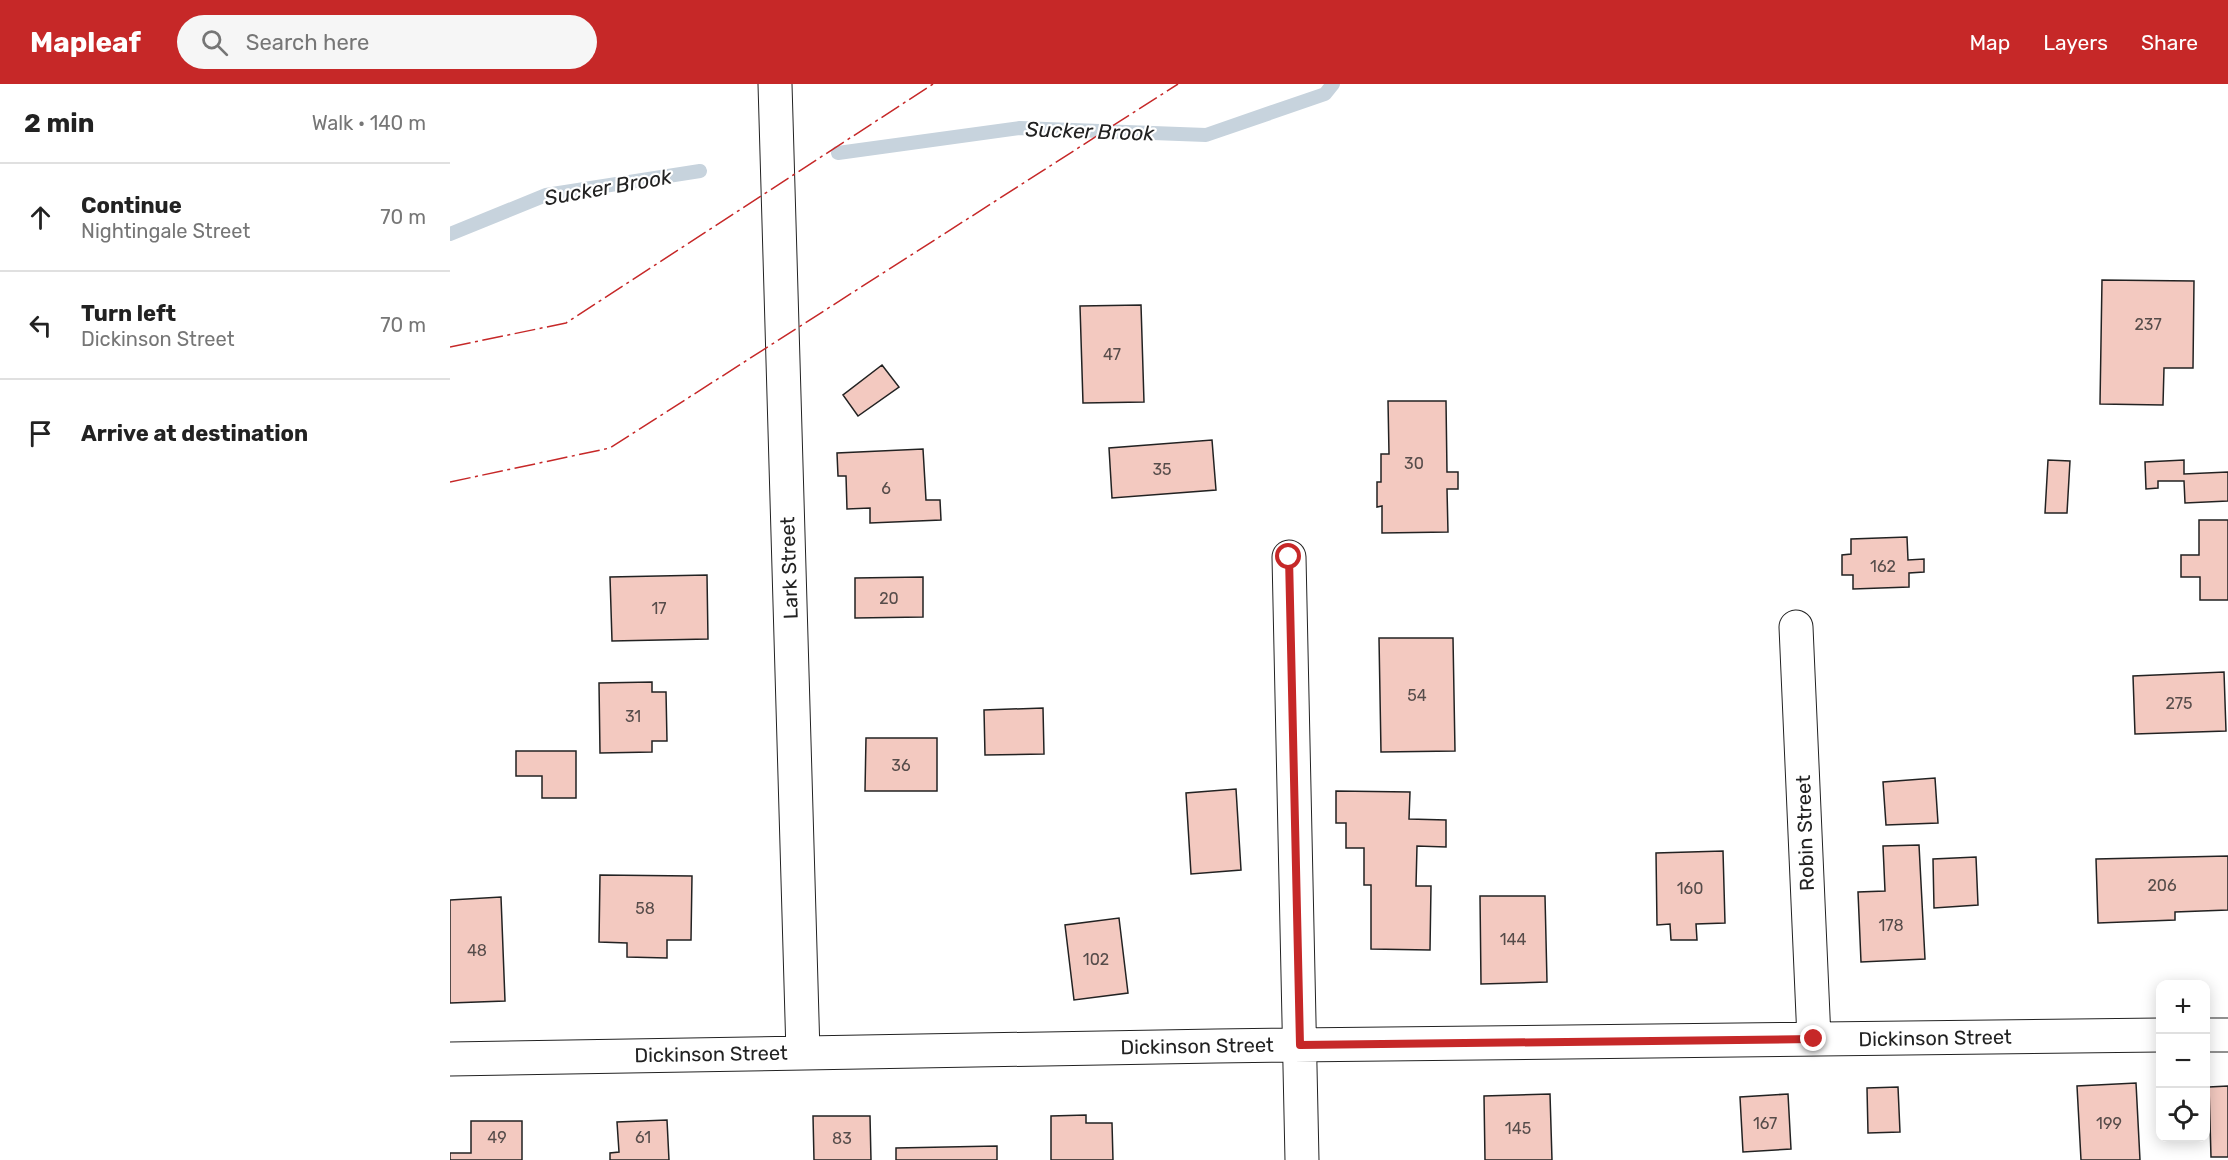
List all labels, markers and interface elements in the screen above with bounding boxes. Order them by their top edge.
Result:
search box [177,15,597,69]
text: Mapleaf [30,26,141,59]
icon: search [198,26,231,59]
text: Search here [246,29,369,56]
text: Map [1969,30,2010,55]
text: Layers [2043,30,2108,55]
text: Share [2141,30,2198,55]
text: 2 min [24,108,94,139]
text: Walk · 140 m [312,111,426,135]
water label: Sucker Brook [1025,116,1156,146]
water label: Sucker Brook [542,163,675,211]
text: Continue [81,192,182,219]
icon: ahead [24,201,57,234]
text: 70 m [380,205,426,229]
text: Nightingale Street [81,219,250,243]
text: Turn left [81,300,176,327]
icon: left [24,309,57,342]
text: 70 m [380,313,426,337]
house number: 237 [2134,315,2162,334]
text: Dickinson Street [81,327,234,351]
house number: 47 [1103,345,1121,364]
icon: arrive [24,417,57,450]
text: Arrive at destination [81,420,308,447]
house number: 30 [1404,454,1424,473]
house number: 35 [1152,460,1172,479]
house number: 6 [881,479,891,498]
street label: Lark Street [775,516,803,620]
route start [1275,543,1301,569]
house number: 162 [1870,557,1896,576]
house number: 20 [879,589,899,608]
house number: 17 [651,599,667,618]
house number: 54 [1407,686,1427,705]
house number: 275 [2165,694,2193,713]
house number: 31 [625,707,641,726]
house number: 36 [891,756,911,775]
street label: Robin Street [1791,774,1819,891]
house number: 206 [2147,876,2177,895]
house number: 160 [1677,879,1703,898]
house number: 58 [635,899,655,918]
house number: 178 [1878,916,1904,935]
house number: 144 [1500,930,1526,949]
house number: 48 [467,941,487,960]
house number: 102 [1083,950,1109,969]
map controls [2156,980,2210,1142]
button: + [2156,980,2210,1034]
route end [1800,1025,1826,1051]
street label: Dickinson Street [1858,1025,2012,1051]
street label: Dickinson Street [1120,1033,1274,1059]
button: − [2156,1034,2210,1088]
street label: Dickinson Street [634,1041,788,1067]
button: locate [2156,1088,2210,1142]
house number: 167 [1753,1114,1777,1133]
house number: 199 [2096,1114,2122,1133]
house number: 145 [1505,1119,1531,1138]
house number: 49 [487,1128,507,1147]
house number: 61 [635,1128,651,1147]
house number: 83 [832,1129,852,1148]

